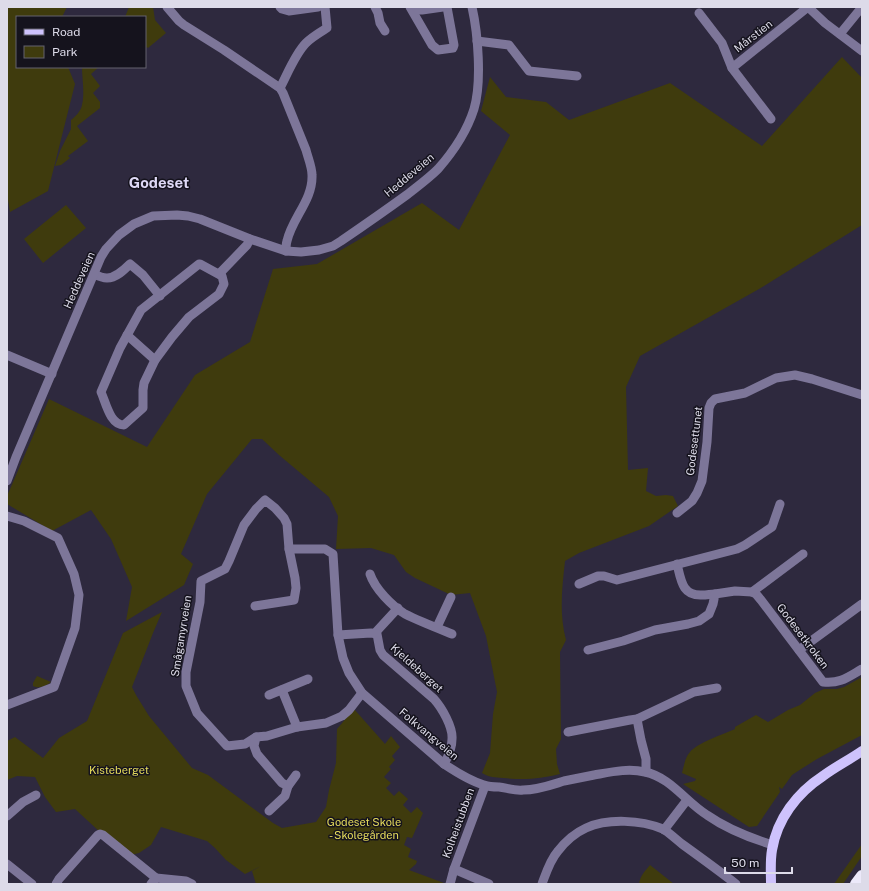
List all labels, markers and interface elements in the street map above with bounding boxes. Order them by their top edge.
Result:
legend [16,16,146,68]
street label: Mårstien [732,17,774,55]
text: Road [52,25,80,39]
text: Park [52,45,78,59]
street label: Heddeveien [382,151,436,199]
district label: Godeset [129,174,189,191]
street label: Heddeveien [61,250,97,310]
street label: Godesettunet [684,406,704,476]
street label: Smågamyrveien [169,594,193,678]
street label: Godesetkroken [775,601,831,671]
street label: Kjeldeberget [388,641,446,695]
street label: Folkvangveien [397,706,461,762]
park label: Kisteberget [89,764,149,776]
street label: Kolheistubben [440,786,476,860]
park label: Godeset Skole - Skolegården [327,816,401,841]
scale bar [725,849,792,875]
text: 50 m [731,856,759,870]

